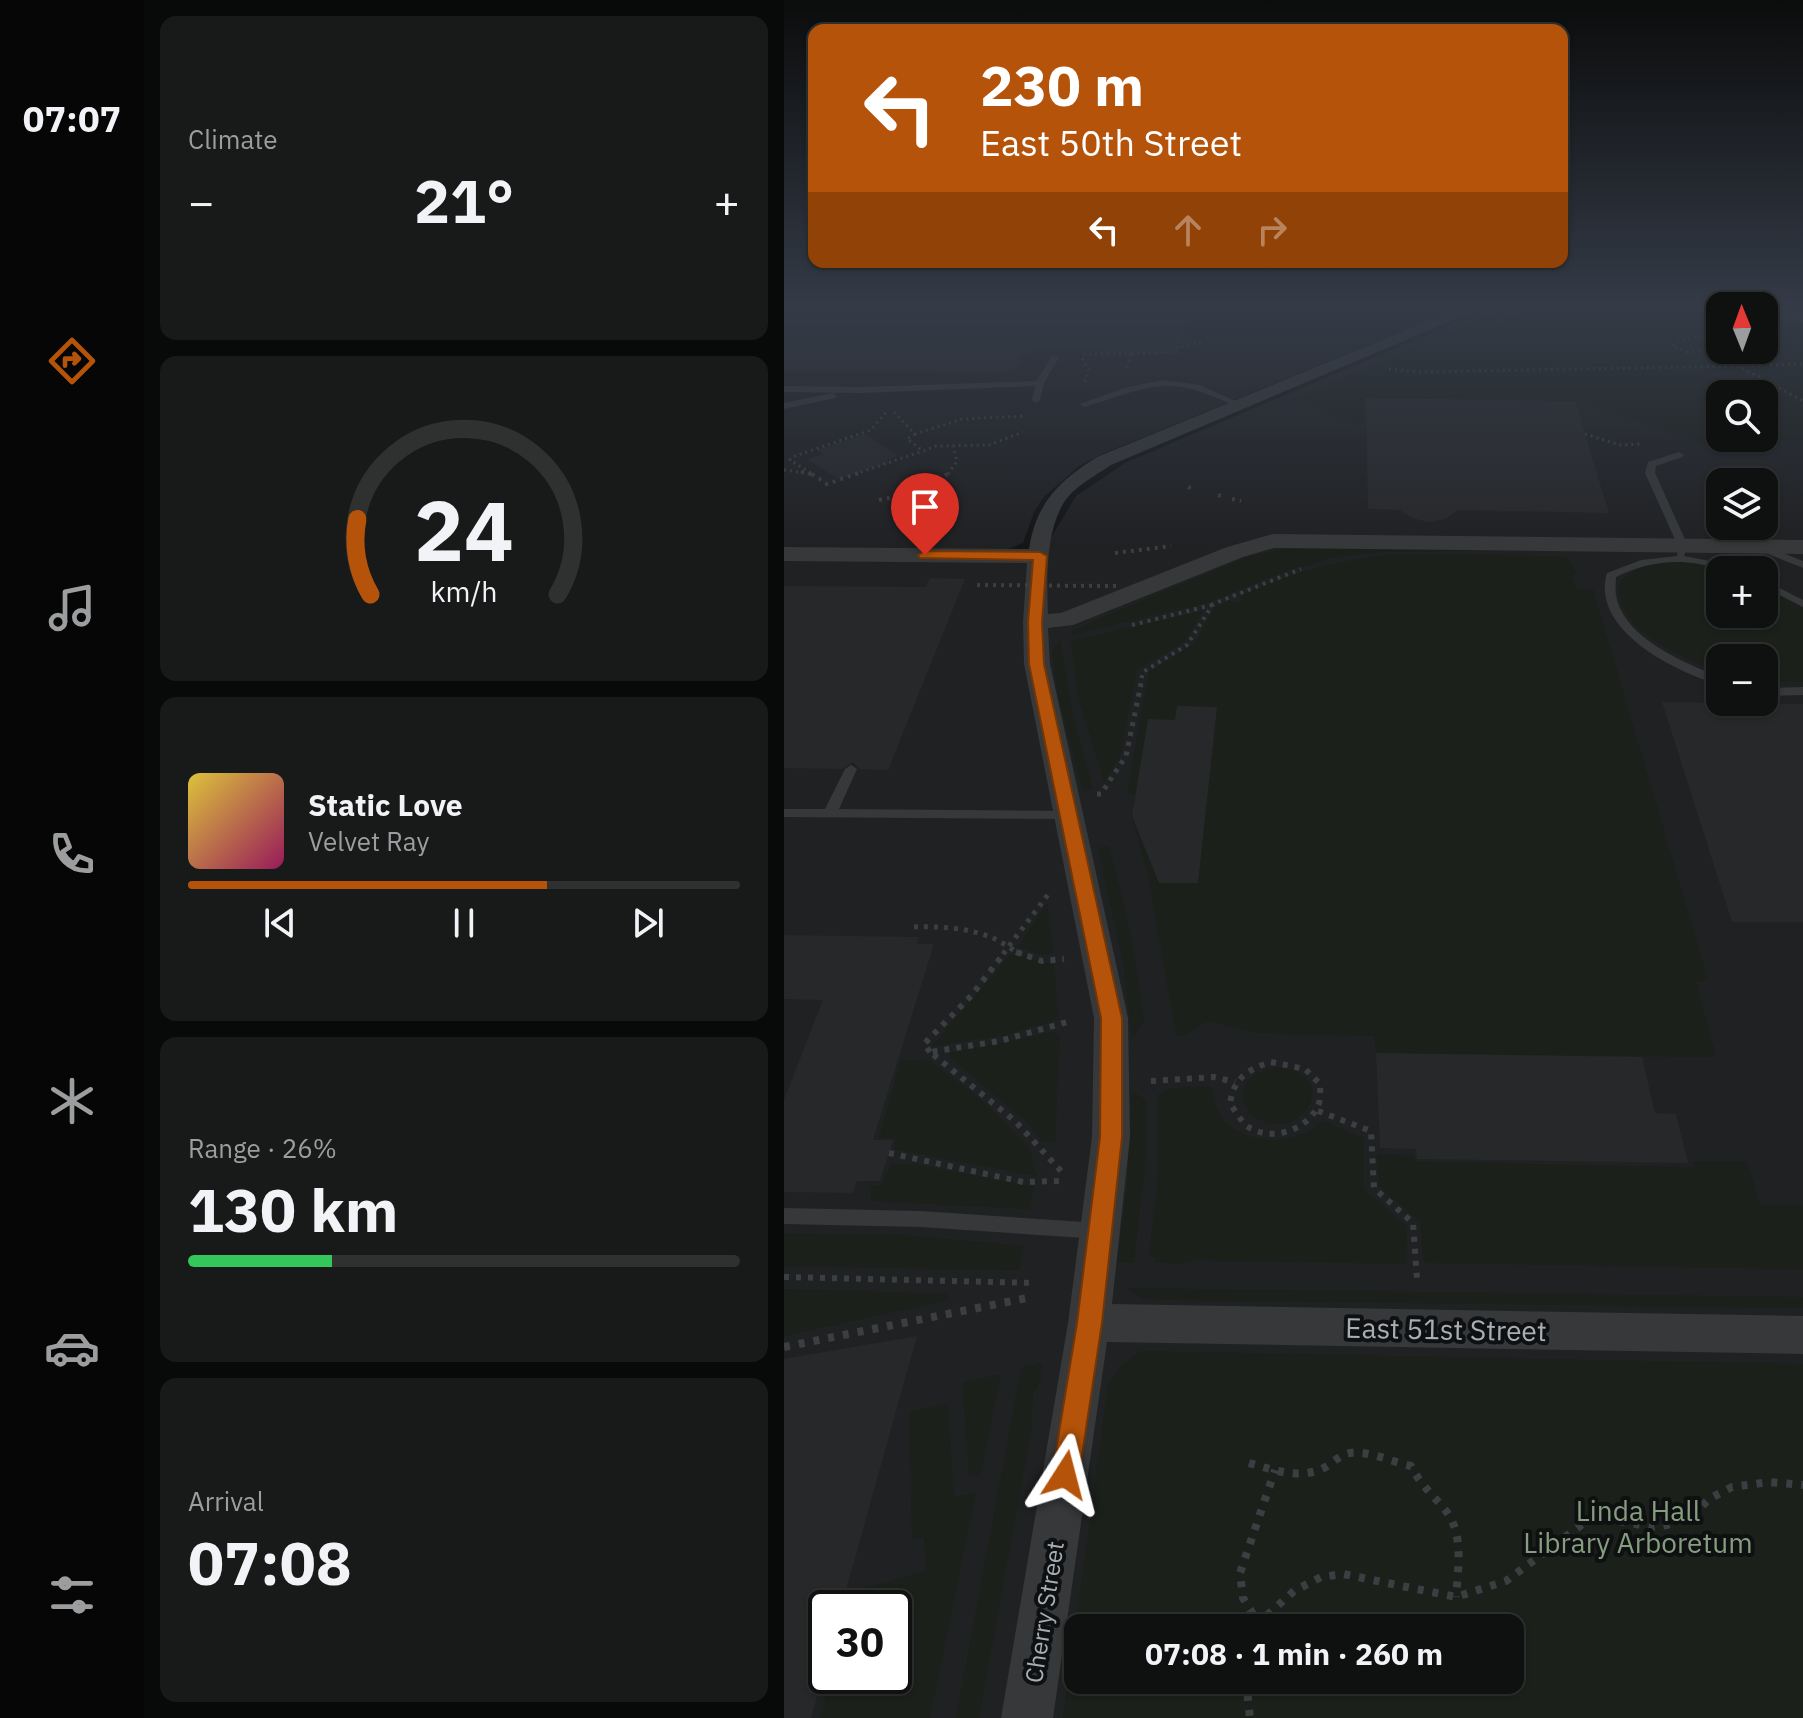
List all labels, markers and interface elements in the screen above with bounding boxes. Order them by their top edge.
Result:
text: 230 m [980,49,1144,121]
icon: left [848,56,952,160]
text: 07:07 [23,95,121,142]
text: East 50th Street [980,119,1242,166]
text: Climate [188,122,278,156]
text: 21° [414,161,514,240]
text: − [188,173,214,230]
text: + [714,173,740,230]
icon: left [1082,208,1126,252]
icon: ahead [1166,208,1210,252]
icon: right [1250,208,1294,252]
north arrow [1706,292,1778,364]
map controls [1706,292,1778,716]
icon: directions [44,333,100,389]
button: search [1706,380,1778,452]
button: layers [1706,468,1778,540]
pin [891,473,959,555]
text: 24 [414,475,514,583]
icon: arrive [903,485,947,529]
button: + [1706,556,1778,628]
text: km/h [430,573,498,610]
icon: music [44,580,100,636]
button: − [1706,644,1778,716]
text: Static Love [308,785,463,824]
text: Velvet Ray [308,824,429,858]
icon: phone [44,826,100,882]
icon: previous [258,901,302,945]
icon: pause [442,901,486,945]
icon: next [626,901,670,945]
icon: climate [44,1073,100,1129]
text: Range · 26% [188,1131,337,1165]
text: 130 km [188,1170,398,1249]
street label: East 51st Street [1345,1309,1547,1349]
icon: car [44,1320,100,1376]
position arrow [1023,1433,1107,1517]
text: Arrival [188,1484,264,1518]
park label: Linda Hall Library Arboretum [1523,1492,1753,1561]
text: 07:08 [188,1523,352,1602]
street label: Cherry Street [1017,1539,1071,1685]
icon: filters [44,1567,100,1623]
speed limit sign: 30 [808,1590,912,1694]
text: 07:08 · 1 min · 260 m [1145,1634,1443,1673]

